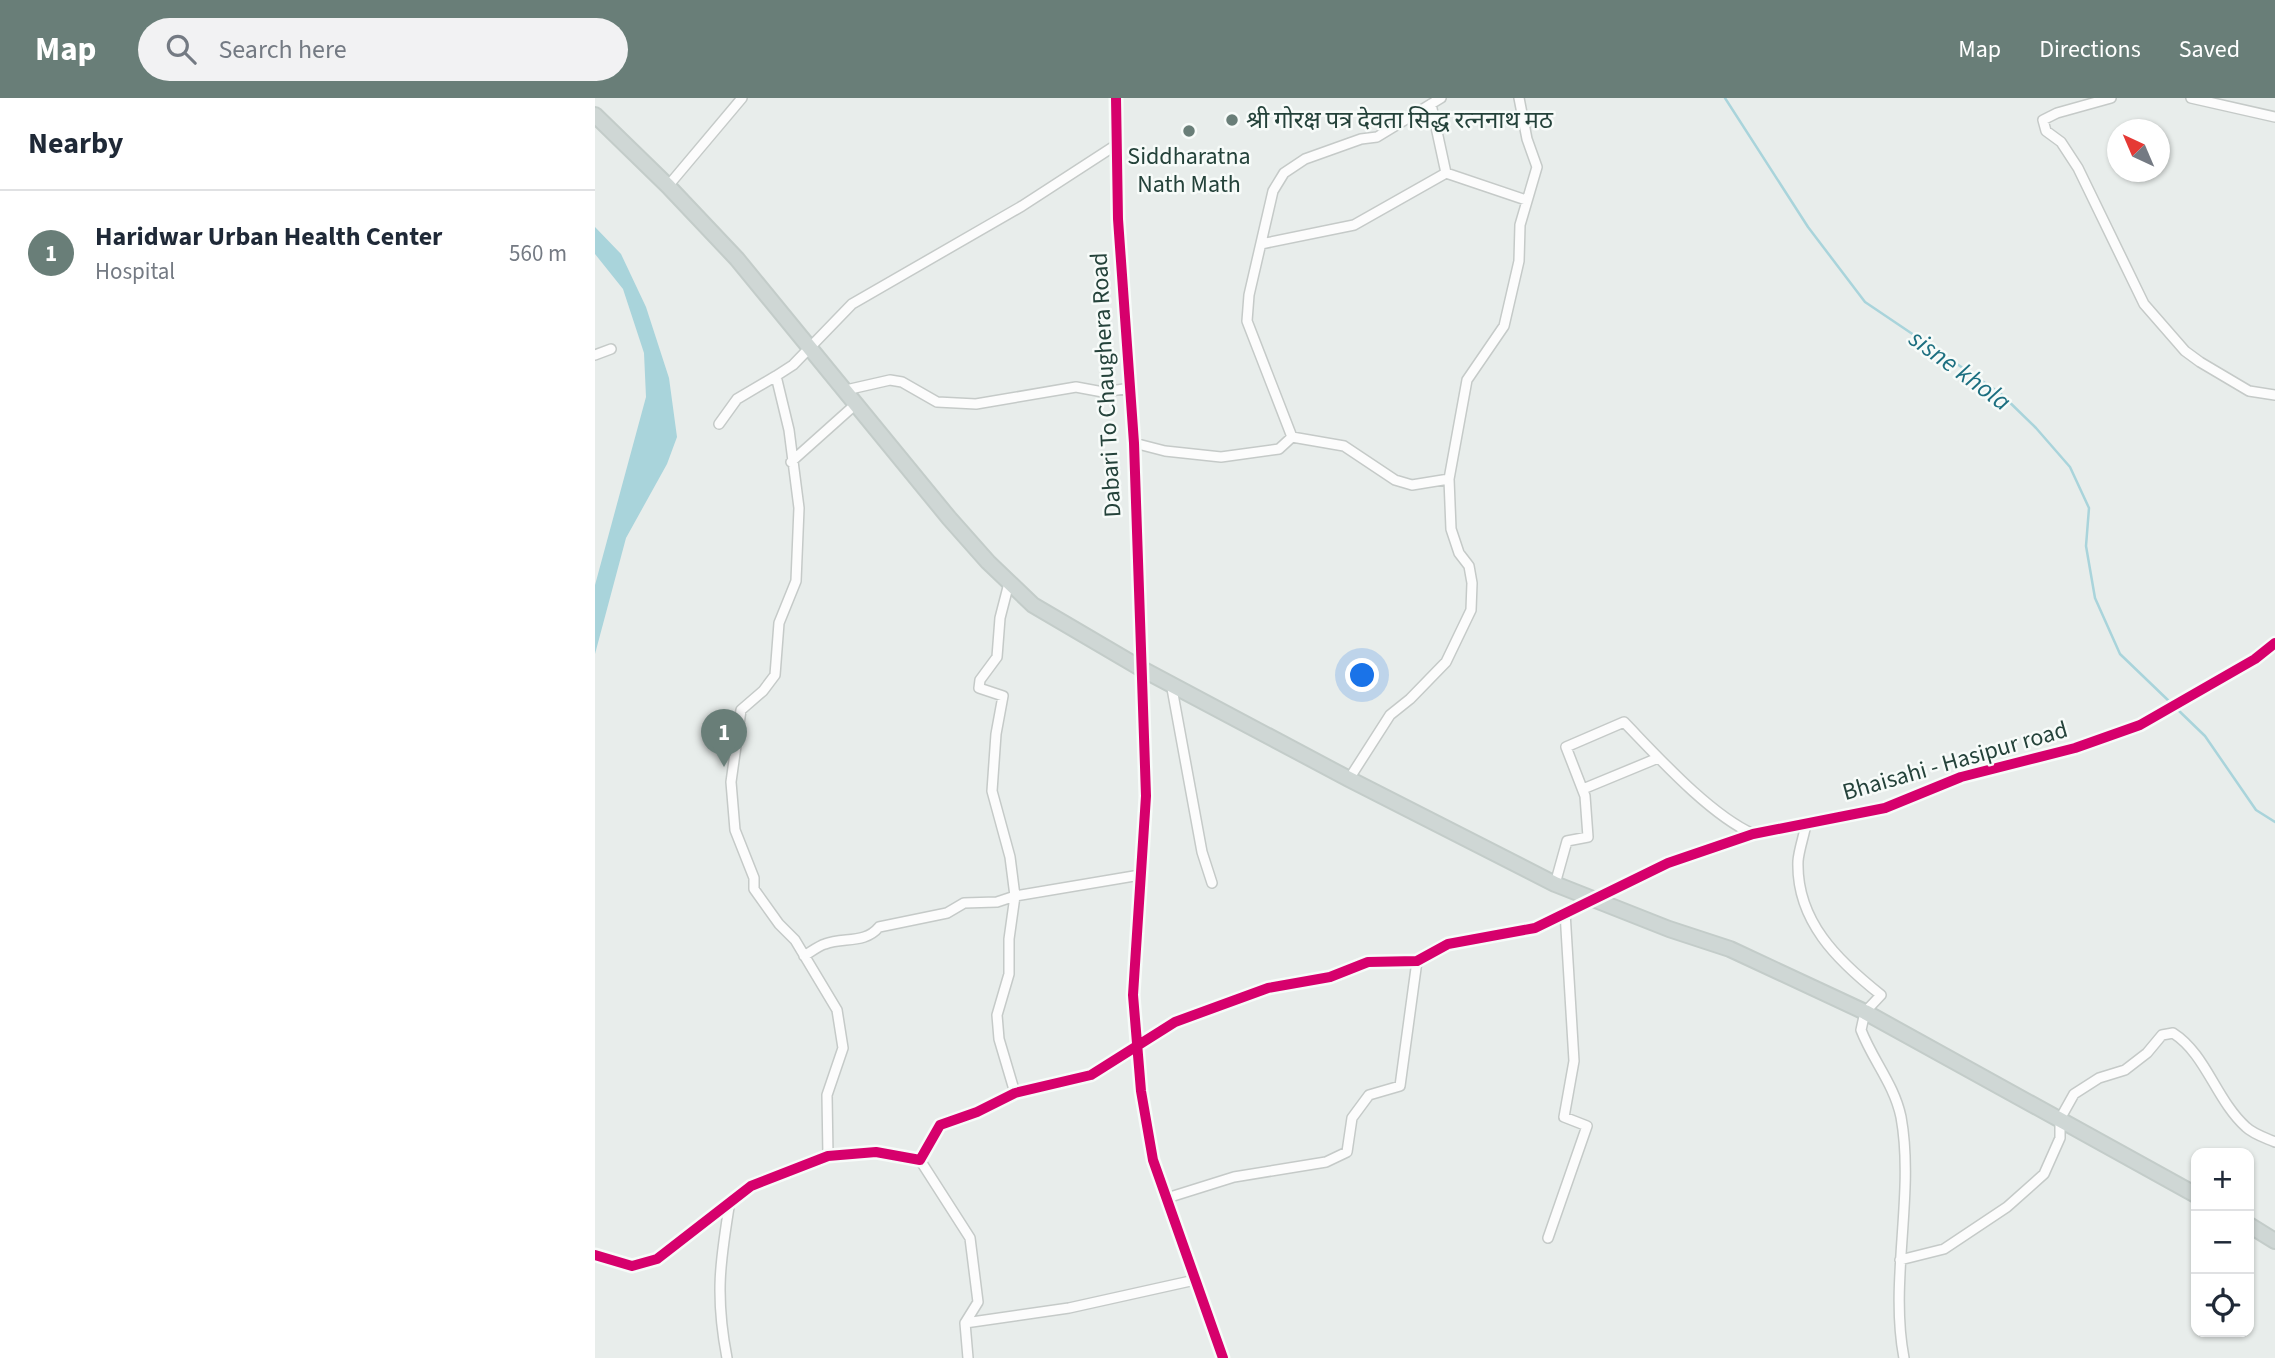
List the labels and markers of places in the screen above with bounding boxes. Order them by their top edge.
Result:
place label: श्री गोरक्ष पत्र देवता सिद्ध रत्ननाथ मठ [1246,103,1554,138]
marker: श्री गोरक्ष पत्र देवता सिद्ध रत्ननाथ मठ [1224,112,1240,128]
marker: Siddharatna Nath Math [1181,123,1197,139]
place label: Siddharatna Nath Math [1127,139,1251,202]
pin: 1 [701,709,747,767]

